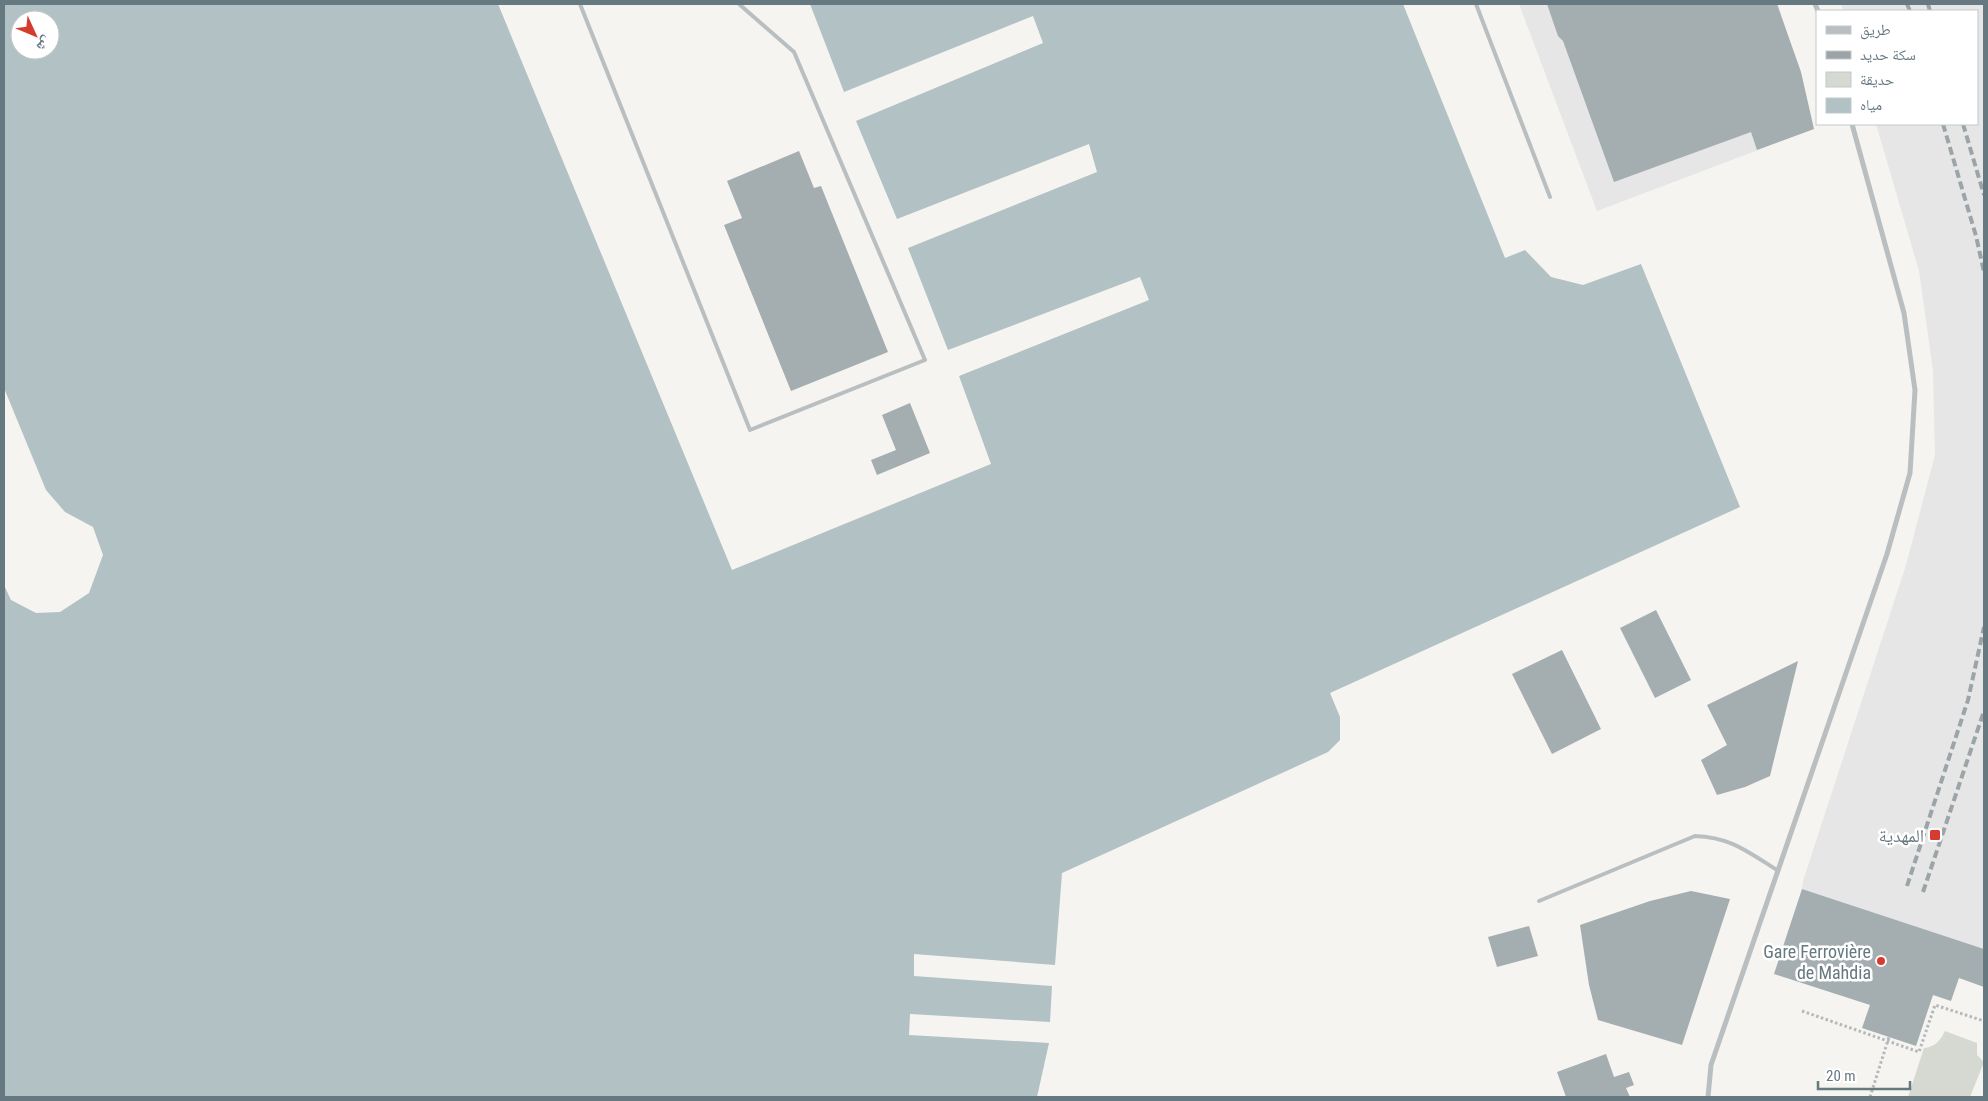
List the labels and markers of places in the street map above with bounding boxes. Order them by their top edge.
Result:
place label: المهدية [1879,825,1924,846]
marker: المهدية [1928,828,1942,842]
place label: Gare Ferrovière de Mahdia [1763,941,1871,983]
marker: Gare Ferrovière de Mahdia [1875,955,1887,967]

